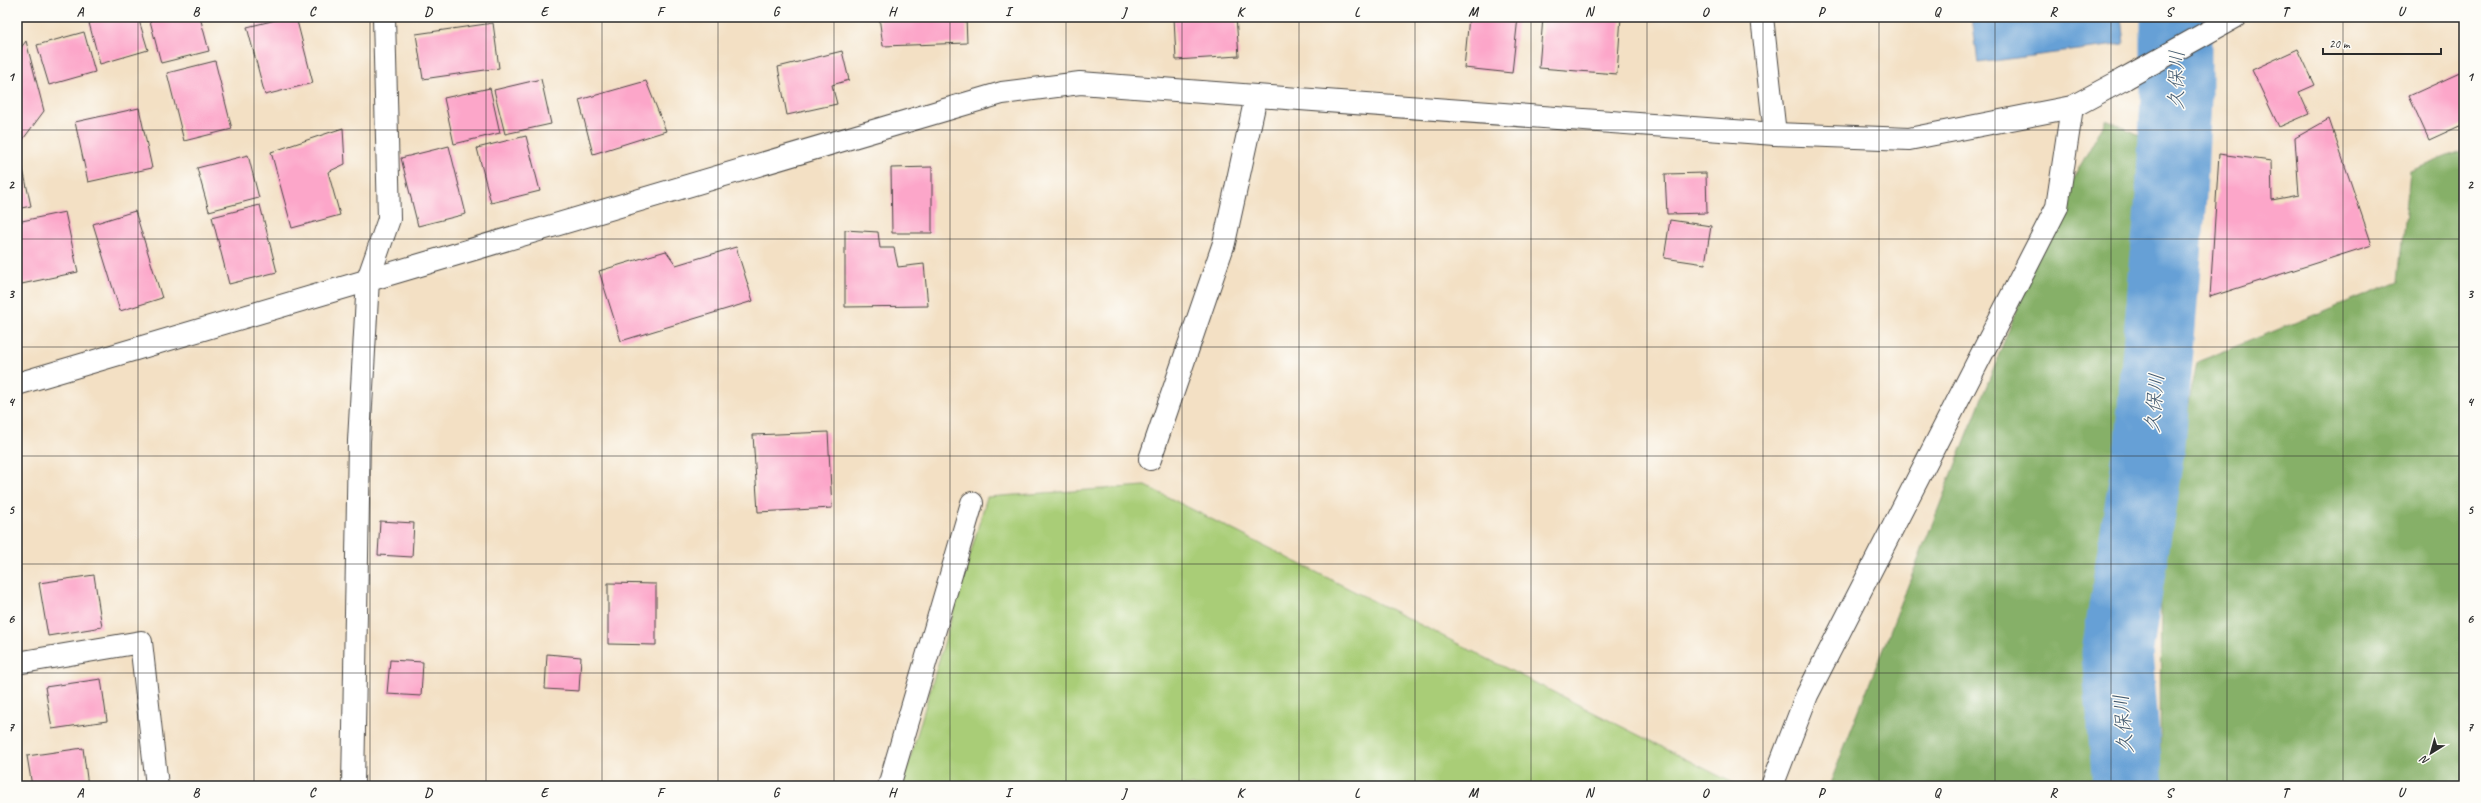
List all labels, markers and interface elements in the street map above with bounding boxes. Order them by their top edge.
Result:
text: A [77,4,85,20]
text: B [193,4,201,20]
text: C [309,4,317,20]
text: D [424,4,433,20]
text: E [541,4,550,20]
text: F [657,4,666,20]
text: G [773,4,781,20]
text: H [888,4,898,20]
text: I [1005,4,1014,20]
text: J [1121,4,1128,20]
text: K [1237,4,1247,20]
text: L [1354,4,1361,20]
text: M [1468,4,1479,20]
text: N [1585,4,1596,20]
text: O [1702,4,1711,20]
text: P [1818,4,1827,20]
text: Q [1934,4,1942,20]
text: R [2049,4,2058,20]
text: S [2166,4,2176,20]
text: T [2282,4,2291,20]
text: U [2398,4,2407,20]
scale bar [2323,30,2441,56]
text: 20 m [2329,36,2351,52]
water label: 久保川 [2163,50,2190,110]
text: 1 [8,69,16,85]
text: 1 [2467,69,2475,85]
text: 2 [8,177,15,193]
text: 2 [2467,177,2474,193]
text: 3 [8,286,15,302]
text: 3 [2467,286,2474,302]
water label: 久保川 [2139,372,2170,434]
text: 4 [8,394,16,410]
text: 4 [2467,394,2475,410]
text: 5 [8,502,15,518]
text: 5 [2467,502,2474,518]
text: 6 [8,611,15,627]
text: 6 [2467,611,2474,627]
water label: 久保川 [2108,693,2139,755]
text: 7 [8,719,15,735]
text: 7 [2467,719,2474,735]
north arrow [2411,733,2451,773]
text: N [2416,752,2432,769]
text: A [77,785,85,801]
text: B [193,785,201,801]
text: C [309,785,317,801]
text: D [424,785,433,801]
text: E [541,785,550,801]
text: F [657,785,666,801]
text: G [773,785,781,801]
text: H [888,785,898,801]
text: I [1005,785,1014,801]
text: J [1121,785,1128,801]
text: K [1237,785,1247,801]
text: L [1354,785,1361,801]
text: M [1468,785,1479,801]
text: N [1585,785,1596,801]
text: O [1702,785,1711,801]
text: P [1818,785,1827,801]
text: Q [1934,785,1942,801]
text: R [2049,785,2058,801]
text: S [2166,785,2176,801]
text: T [2282,785,2291,801]
text: U [2398,785,2407,801]

